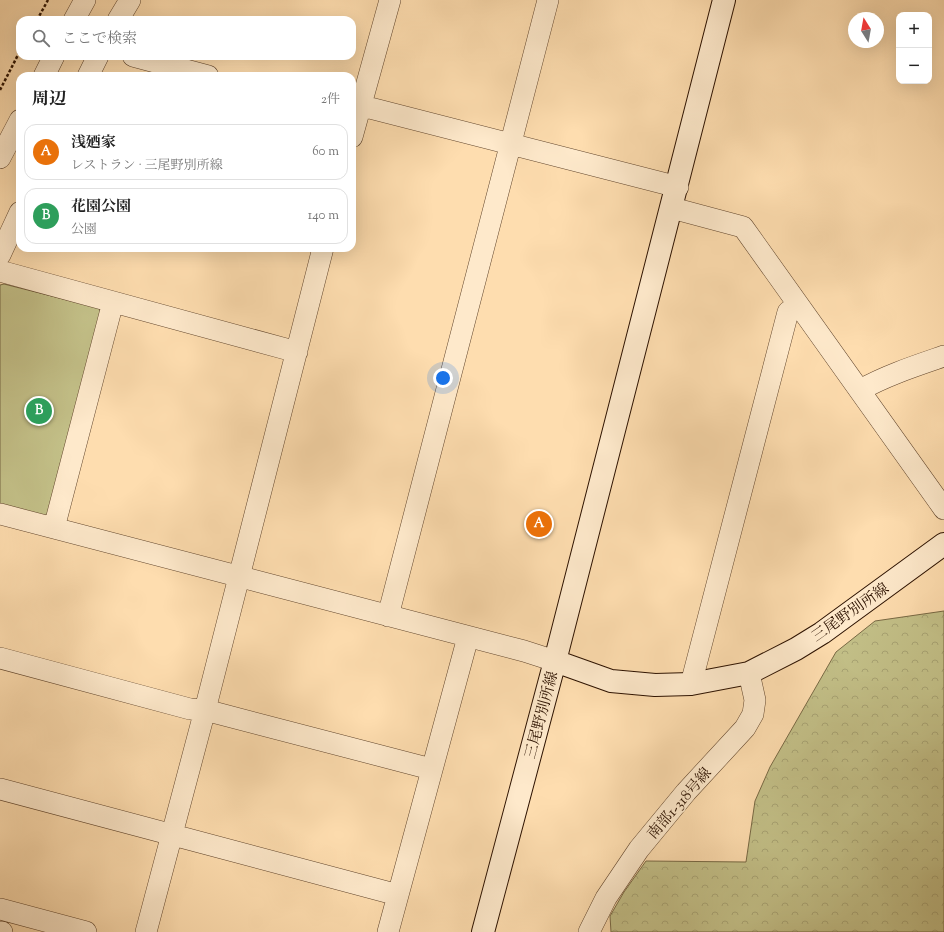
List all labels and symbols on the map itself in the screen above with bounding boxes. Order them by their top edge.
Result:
north arrow [848,12,884,48]
your location [433,368,453,388]
pin: B [26,396,52,426]
pin: A [526,509,552,539]
street label: 三尾野別所線 [808,579,894,648]
street label: 三尾野別所線 [521,669,564,762]
street label: 南部1-318号線 [643,764,717,844]

